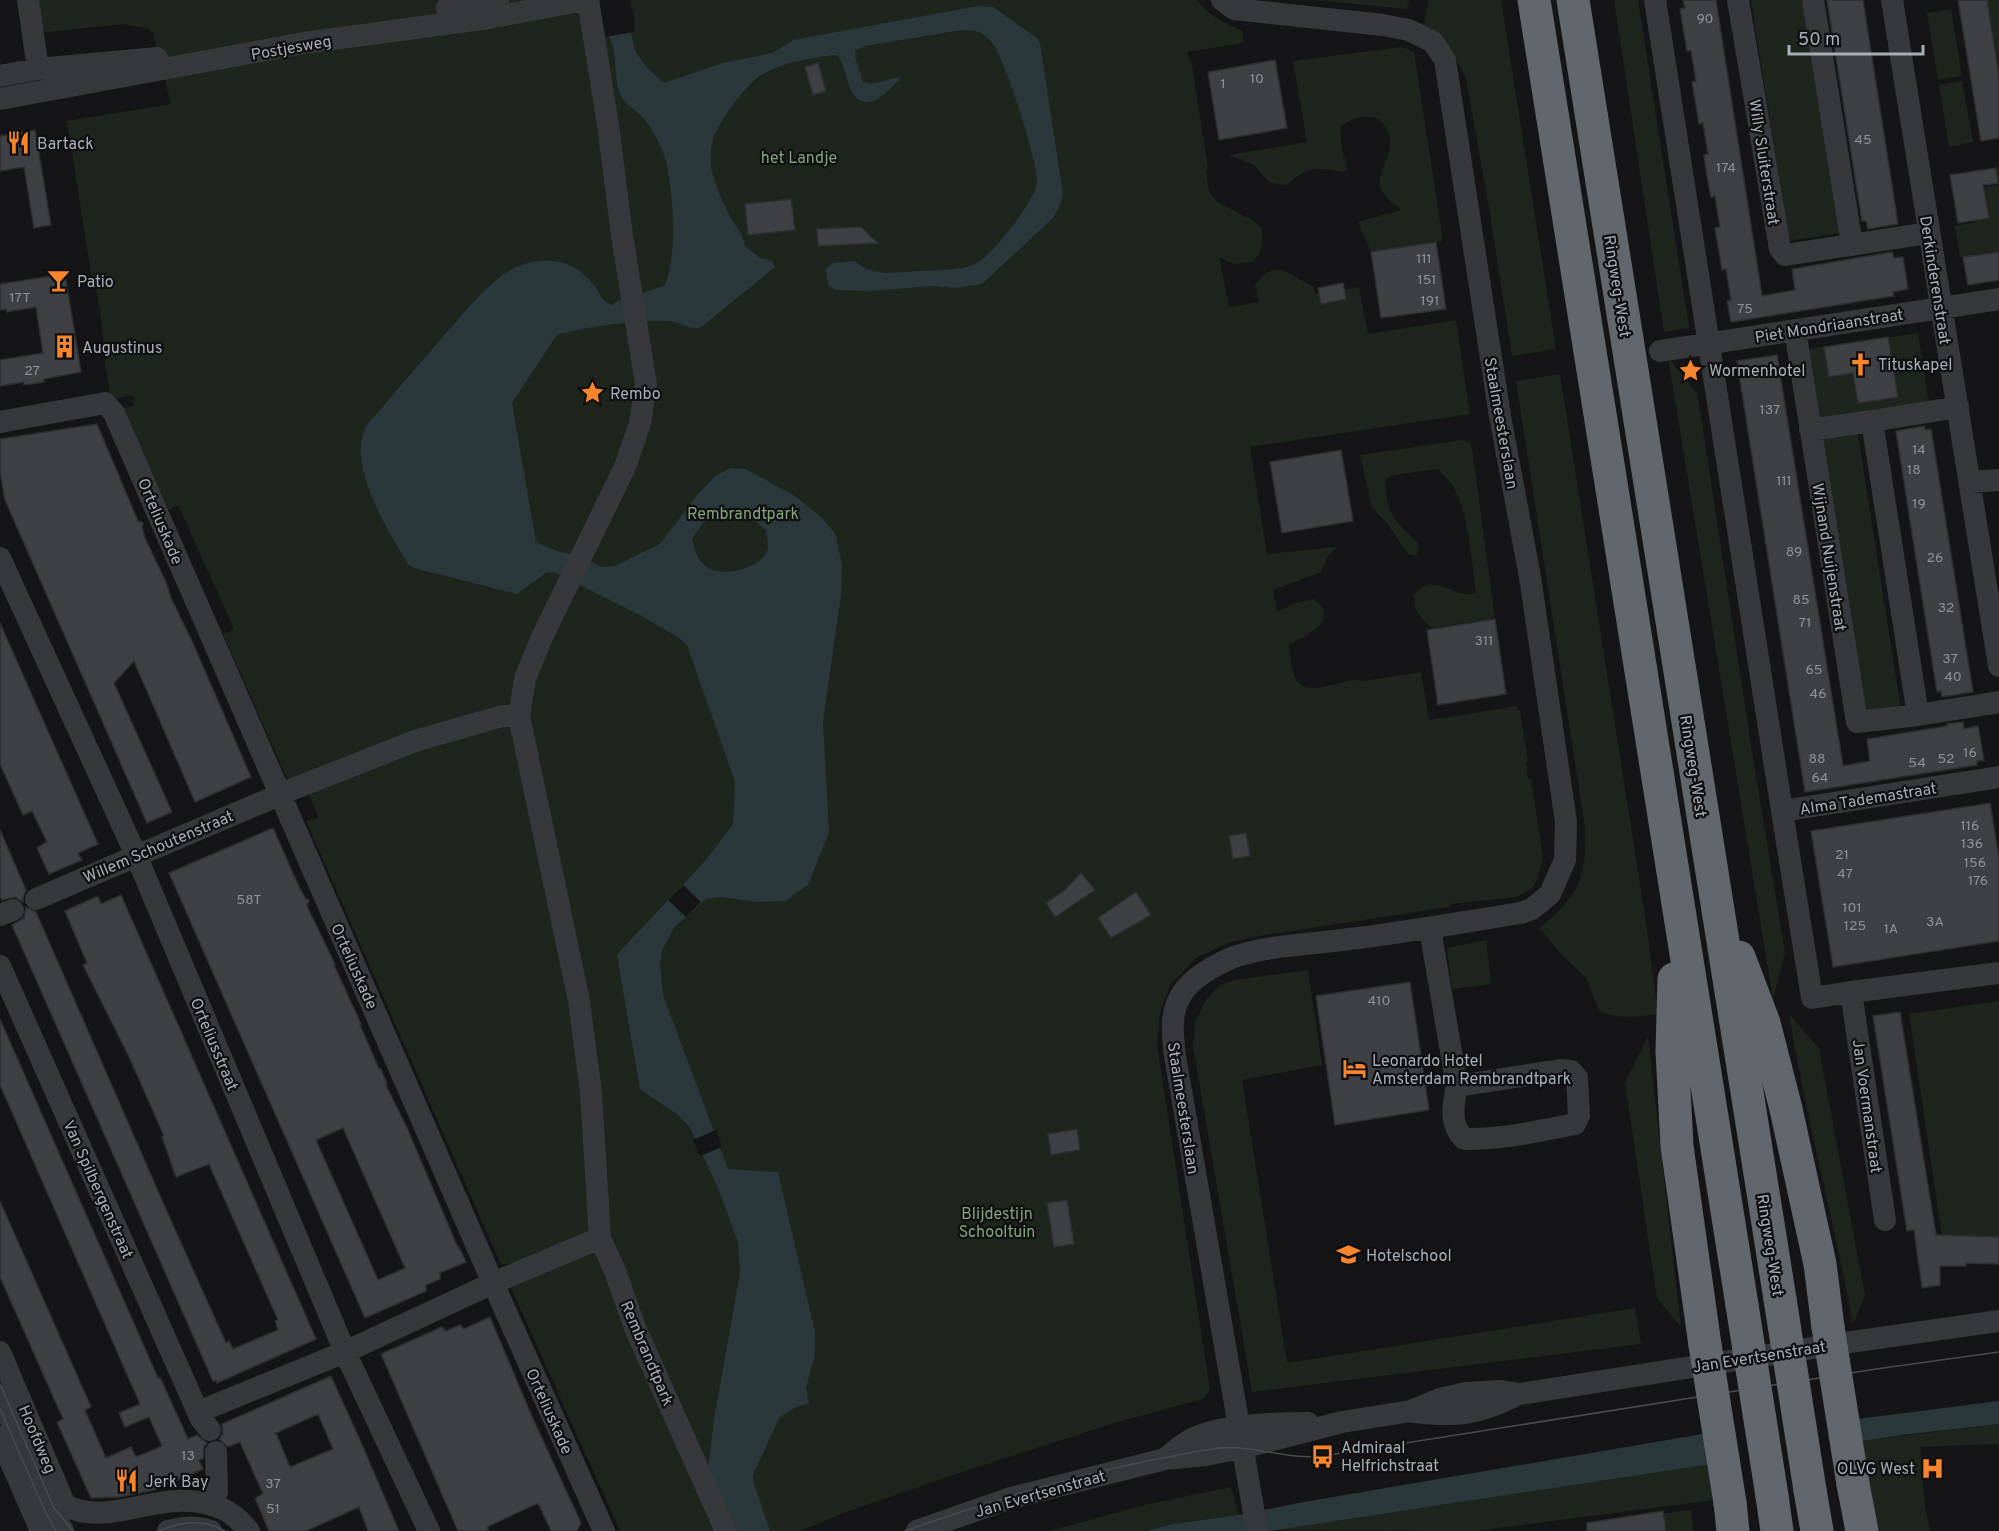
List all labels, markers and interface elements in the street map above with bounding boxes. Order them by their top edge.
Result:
house number: 90 [1696,11,1714,28]
scale bar [1789,18,1922,56]
text: 50 m [1798,29,1840,52]
street label: Postjesweg [250,32,333,66]
house number: 10 [1250,71,1264,88]
house number: 1 [1220,76,1226,93]
street label: Willy Sluiterstraat [1743,98,1783,227]
restaurant icon: Bartack [6,130,32,156]
house number: 45 [1854,132,1872,149]
place label: Bartack [37,135,94,155]
park label: het Landje [761,149,837,169]
house number: 174 [1716,160,1736,177]
street label: Derkinderenstraat [1914,214,1954,346]
street label: Ringweg-West [1598,234,1634,339]
house number: 111 [1416,251,1432,268]
bar icon: Patio [46,268,72,294]
house number: 151 [1417,272,1437,289]
place label: Patio [77,273,114,293]
house number: 17T [9,290,31,307]
house number: 191 [1421,293,1439,310]
house number: 75 [1737,301,1753,318]
street label: Piet Mondriaanstraat [1754,305,1905,349]
building icon: Augustinus [51,334,77,360]
place label: Augustinus [82,339,162,359]
church icon: Tituskapel [1847,351,1873,377]
street label: Staalmeesterslaan [1479,356,1521,491]
place label: Tituskapel [1878,356,1952,376]
place icon: Wormenhotel [1678,357,1704,383]
place label: Wormenhotel [1709,362,1805,382]
house number: 27 [24,363,40,380]
place icon: Rembo [579,380,605,406]
place label: Rembo [610,385,661,405]
house number: 137 [1760,402,1780,419]
house number: 14 [1912,442,1926,459]
house number: 18 [1907,462,1921,479]
house number: 111 [1776,473,1792,490]
street label: Orteliuskade [132,476,186,568]
street label: Wijnand Nuijenstraat [1806,482,1850,633]
house number: 19 [1912,496,1926,513]
park label: Rembrandtpark [687,505,799,525]
house number: 89 [1786,544,1802,561]
house number: 26 [1927,550,1943,567]
house number: 85 [1792,592,1810,609]
house number: 32 [1938,600,1954,617]
house number: 71 [1799,615,1811,632]
house number: 311 [1475,633,1493,650]
house number: 37 [1942,651,1958,668]
house number: 65 [1805,662,1823,679]
house number: 40 [1944,669,1962,686]
house number: 46 [1809,686,1827,703]
street label: Ringweg-West [1674,714,1710,819]
house number: 16 [1963,745,1977,762]
house number: 88 [1808,751,1826,768]
house number: 52 [1937,751,1955,768]
house number: 54 [1908,755,1926,772]
house number: 64 [1811,770,1829,787]
street label: Alma Tademastraat [1798,779,1938,821]
street label: Willem Schoutenstraat [81,807,237,889]
house number: 116 [1961,818,1979,835]
house number: 136 [1961,836,1983,853]
house number: 21 [1835,847,1849,864]
house number: 156 [1964,855,1986,872]
house number: 47 [1837,866,1853,883]
house number: 176 [1968,873,1988,890]
house number: 58T [237,892,262,909]
house number: 101 [1842,900,1862,917]
house number: 3A [1926,914,1944,931]
house number: 125 [1844,918,1866,935]
street label: Orteliuskade [325,921,381,1013]
house number: 1A [1884,921,1898,938]
house number: 410 [1368,993,1390,1010]
street label: Orteliusstraat [185,995,242,1094]
street label: Jan Voermanstraat [1847,1038,1885,1175]
street label: Staalmeesterslaan [1162,1041,1202,1176]
place label: Leonardo Hotel Amsterdam Rembrandtpark [1372,1052,1571,1090]
hotel icon: Leonardo Hotel Amsterdam Rembrandtpark [1341,1056,1367,1082]
street label: Van Spilbergenstraat [58,1117,137,1262]
street label: Ringweg-West [1751,1193,1787,1298]
park label: Blijdestijn Schooltuin [959,1205,1035,1243]
school or university icon: Hotelschool [1335,1242,1361,1268]
place label: Hotelschool [1366,1247,1452,1267]
street label: Rembrandtpark [615,1298,677,1409]
street label: Jan Evertsenstraat [1691,1338,1827,1378]
street label: Orteliuskade [520,1366,576,1458]
street label: Hoofdweg [13,1403,59,1477]
place label: Admiraal Helfrichstraat [1341,1439,1439,1477]
bus stop icon: Admiraal Helfrichstraat [1310,1443,1336,1469]
house number: 13 [181,1448,195,1465]
hospital icon: OLVG West [1920,1455,1946,1481]
place label: OLVG West [1837,1460,1915,1480]
street label: Jan Evertsenstraat [973,1467,1108,1523]
restaurant icon: Jerk Bay [114,1468,140,1494]
place label: Jerk Bay [145,1473,208,1493]
house number: 37 [265,1476,281,1493]
house number: 51 [266,1501,280,1518]

